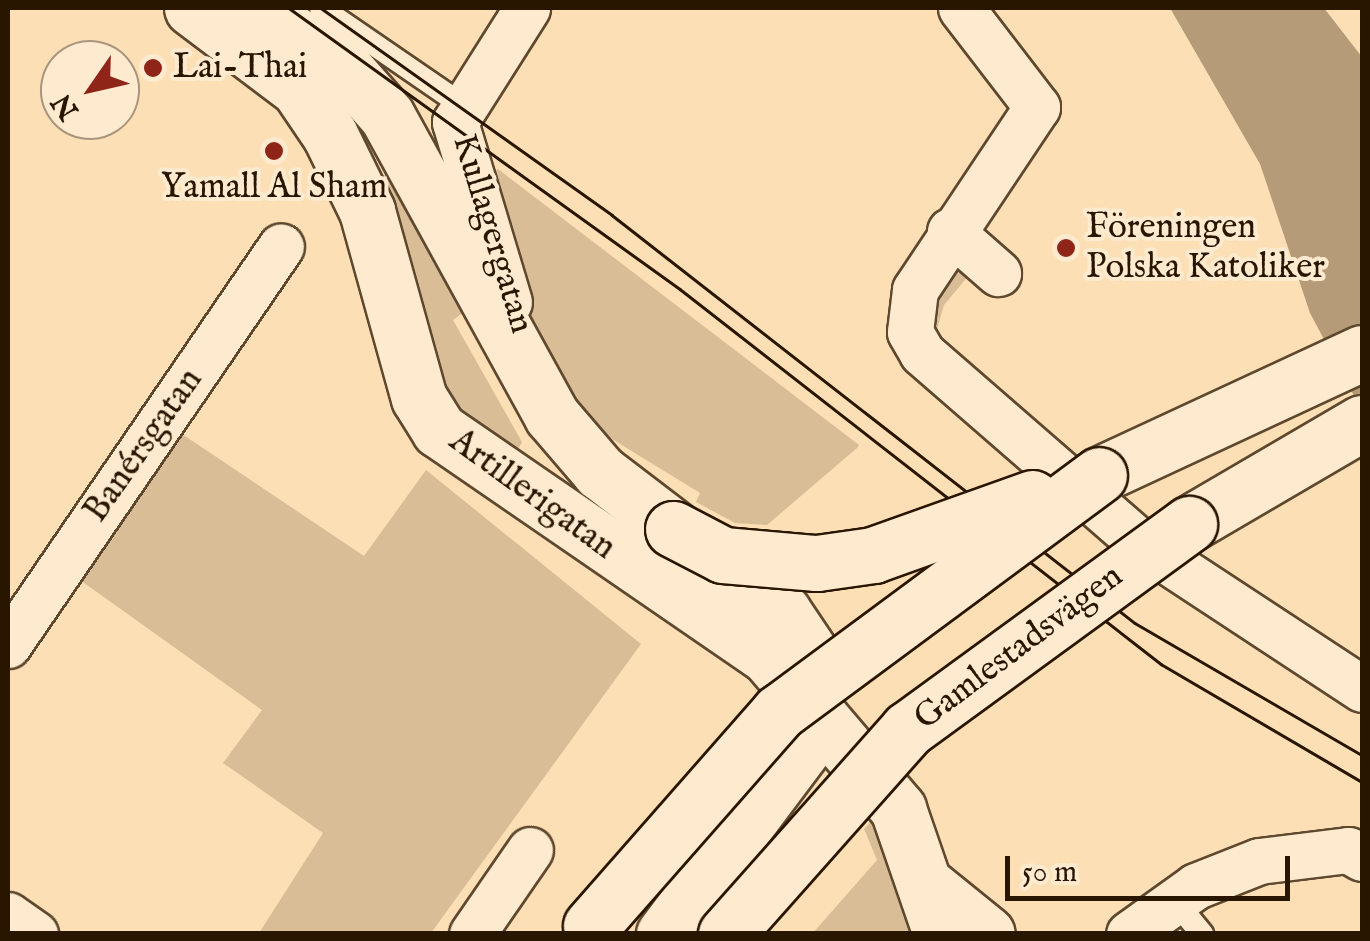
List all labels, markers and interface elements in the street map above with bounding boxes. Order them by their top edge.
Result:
north arrow [40,40,140,140]
place label: Lai-Thai [173,47,307,89]
marker: Lai-Thai [142,57,164,79]
text: N [45,86,88,126]
street label: Kullagergatan [442,130,542,338]
marker: Yamall Al Sham [263,140,285,162]
place label: Yamall Al Sham [161,167,387,209]
place label: Föreningen Polska Katoliker [1086,207,1325,289]
marker: Föreningen Polska Katoliker [1055,237,1077,259]
street label: Banérsgatan [76,361,212,531]
street label: Artillerigatan [441,421,623,569]
street label: Gamlestadsvägen [906,556,1132,740]
scale bar [1010,836,1295,898]
text: 50 m [1022,854,1077,892]

